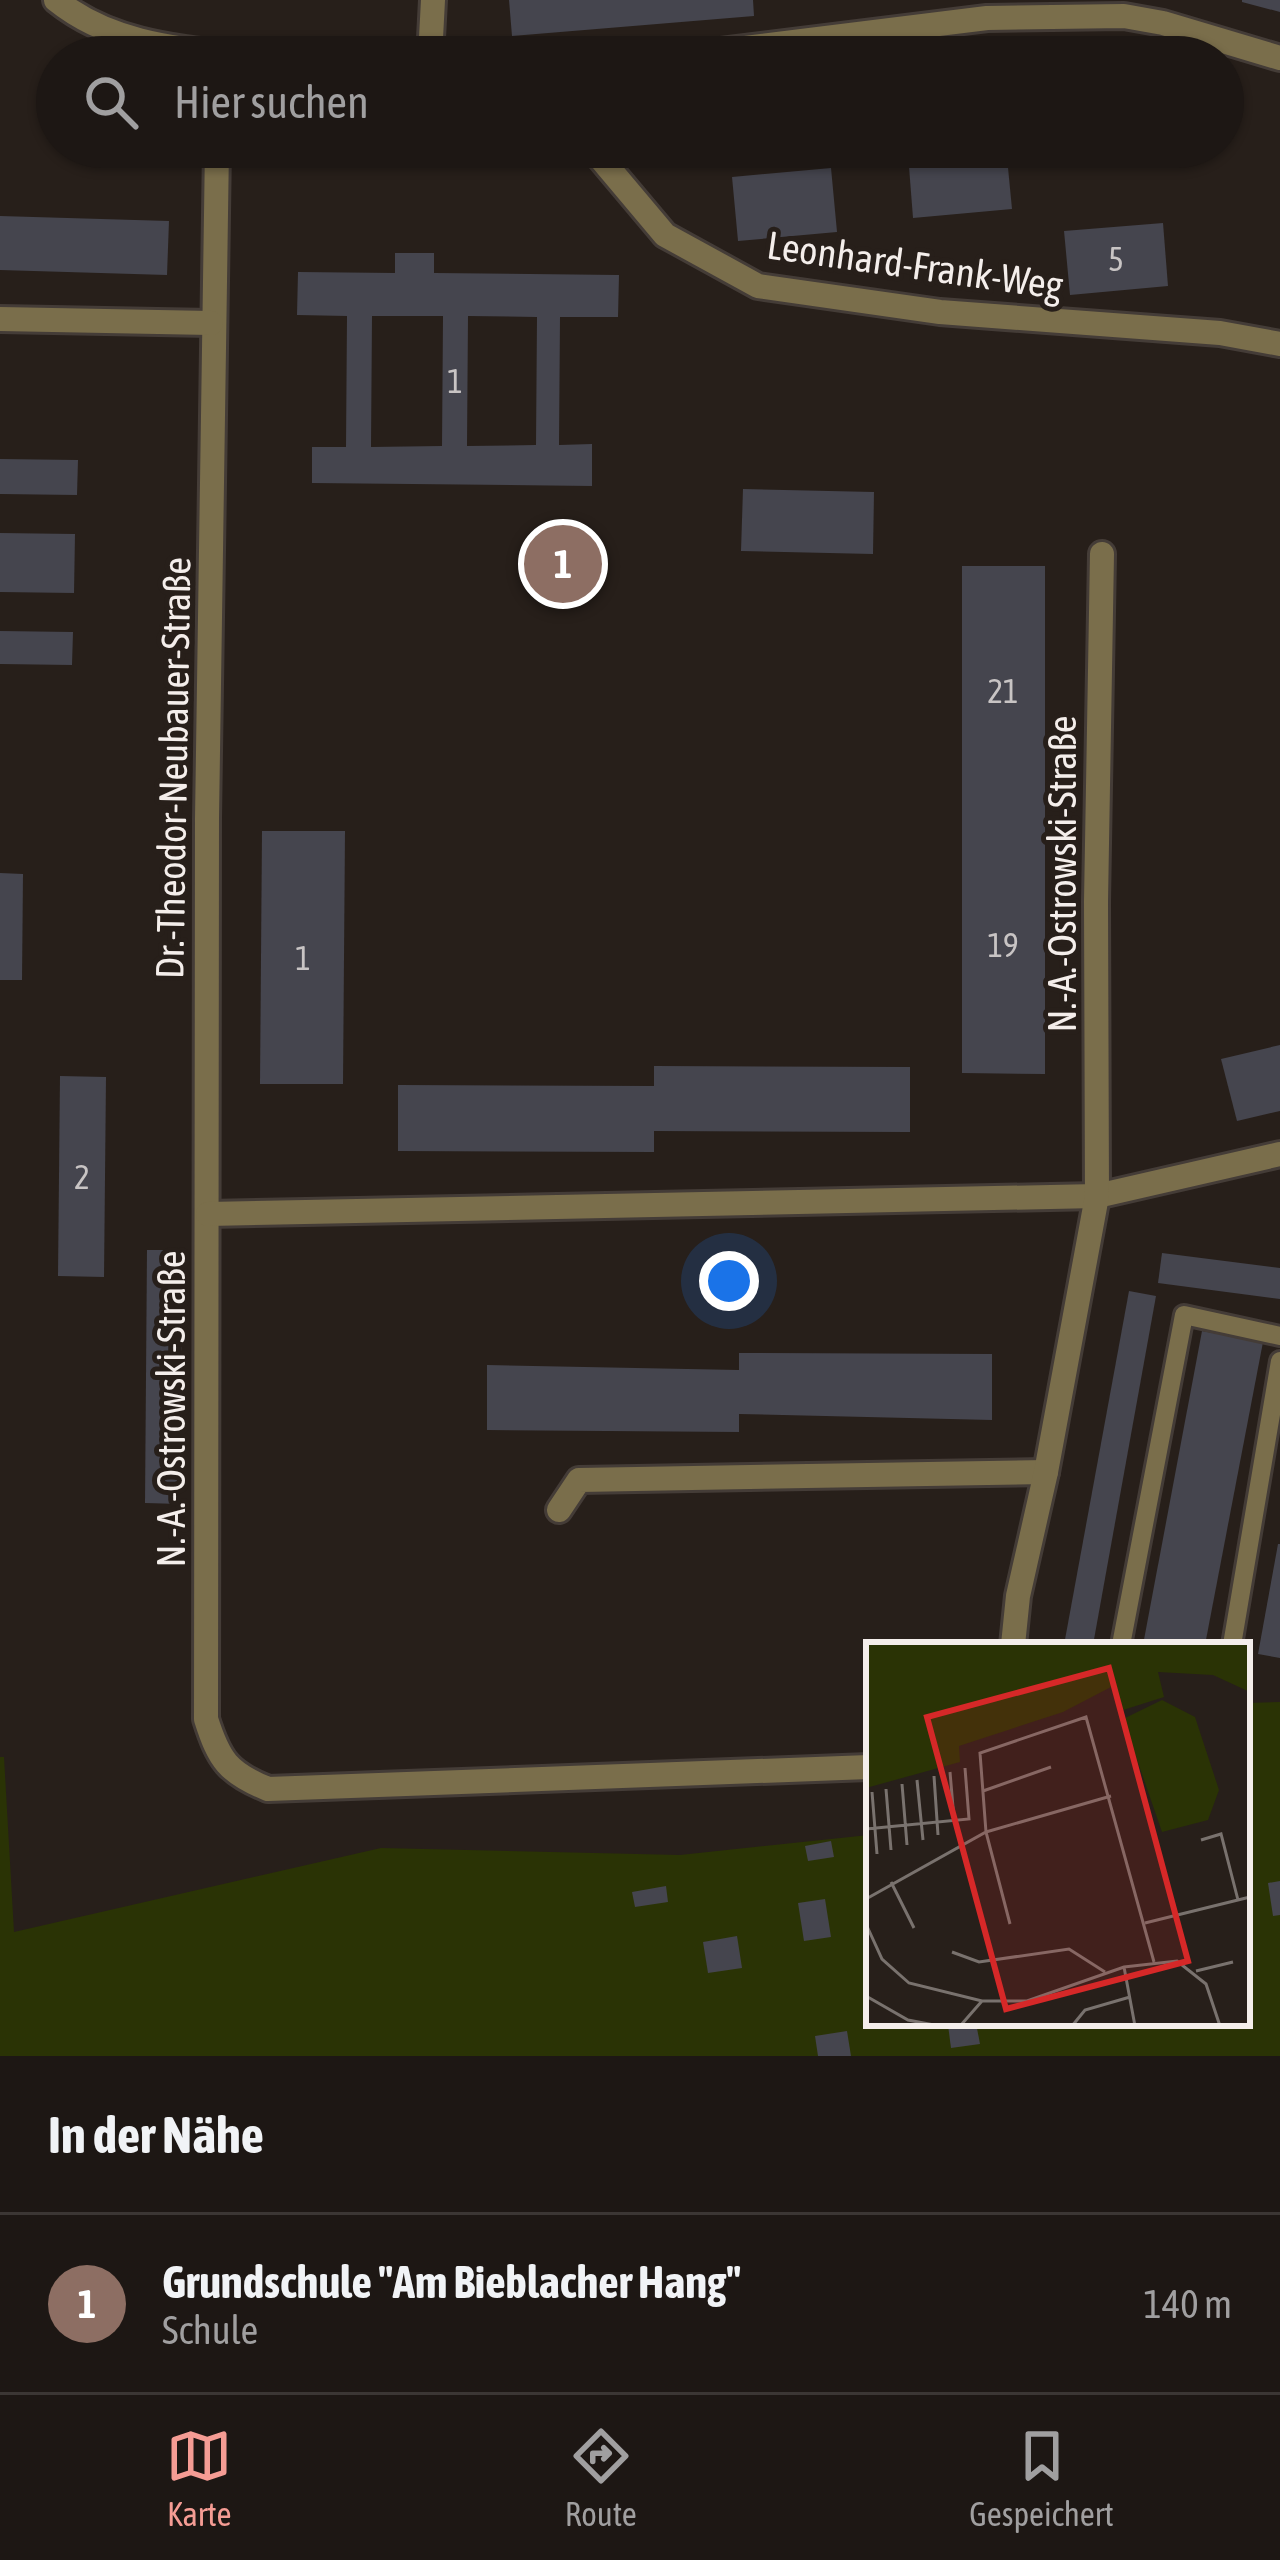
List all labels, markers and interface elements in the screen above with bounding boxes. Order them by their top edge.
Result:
search box [36,36,1244,168]
icon: search [78,69,144,135]
text: Hier suchen [174,76,369,128]
street label: Leonhard-Frank-Weg [764,222,1066,308]
house number: 5 [1108,240,1124,278]
house number: 1 [447,362,463,400]
pin: 1 [524,519,602,609]
street label: Dr.-Theodor-Neubauer-Straße [147,557,199,979]
house number: 21 [987,672,1019,710]
street label: N.-A.-Ostrowski-Straße [1040,716,1084,1033]
house number: 19 [987,926,1019,964]
house number: 1 [295,939,311,977]
house number: 2 [74,1158,90,1196]
street label: N.-A.-Ostrowski-Straße [149,1251,193,1568]
your location [699,1251,759,1311]
inset map [866,1642,1250,2026]
text: In der Nähe [48,2105,264,2164]
text: Grundschule "Am Bieblacher Hang" [162,2256,741,2308]
text: 1 [78,2282,96,2326]
text: 140 m [1144,2282,1232,2326]
text: Schule [162,2308,258,2352]
tab: Karte [166,2423,232,2533]
tab: Route [565,2423,637,2533]
tab: Gespeichert [969,2423,1114,2533]

